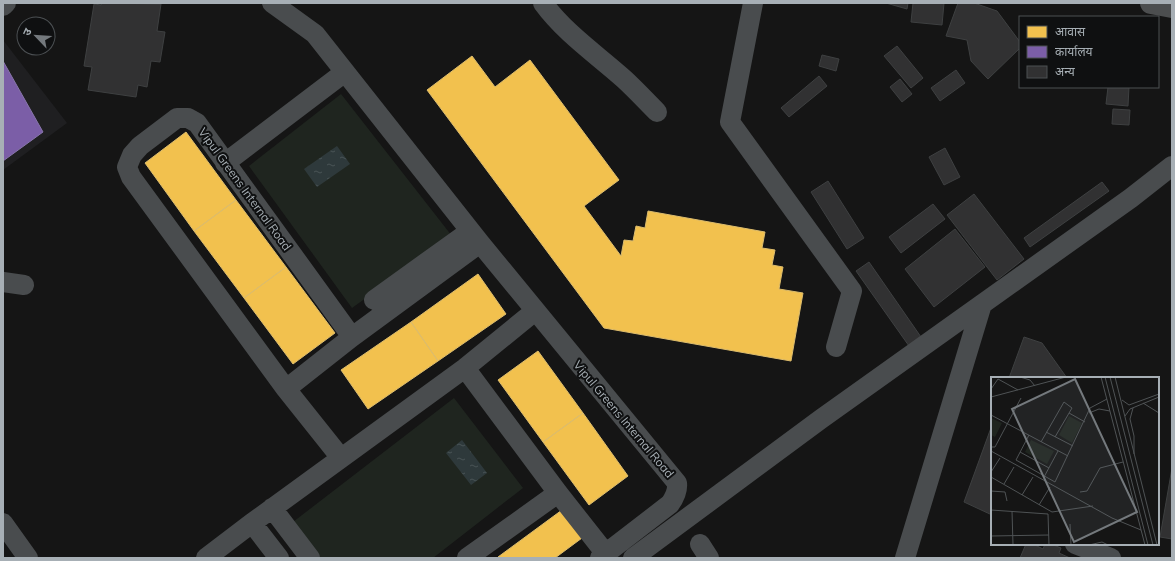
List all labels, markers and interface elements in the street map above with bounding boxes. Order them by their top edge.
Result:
north arrow [16,16,56,56]
legend [1019,16,1159,88]
text: आवास [1055,24,1086,39]
text: उ [19,25,35,38]
text: कार्यालय [1055,44,1094,59]
text: अन्य [1055,64,1076,79]
street label: Vipul Greens Internal Road [195,125,295,253]
street label: Vipul Greens Internal Road [571,357,677,481]
inset map [991,377,1159,545]

